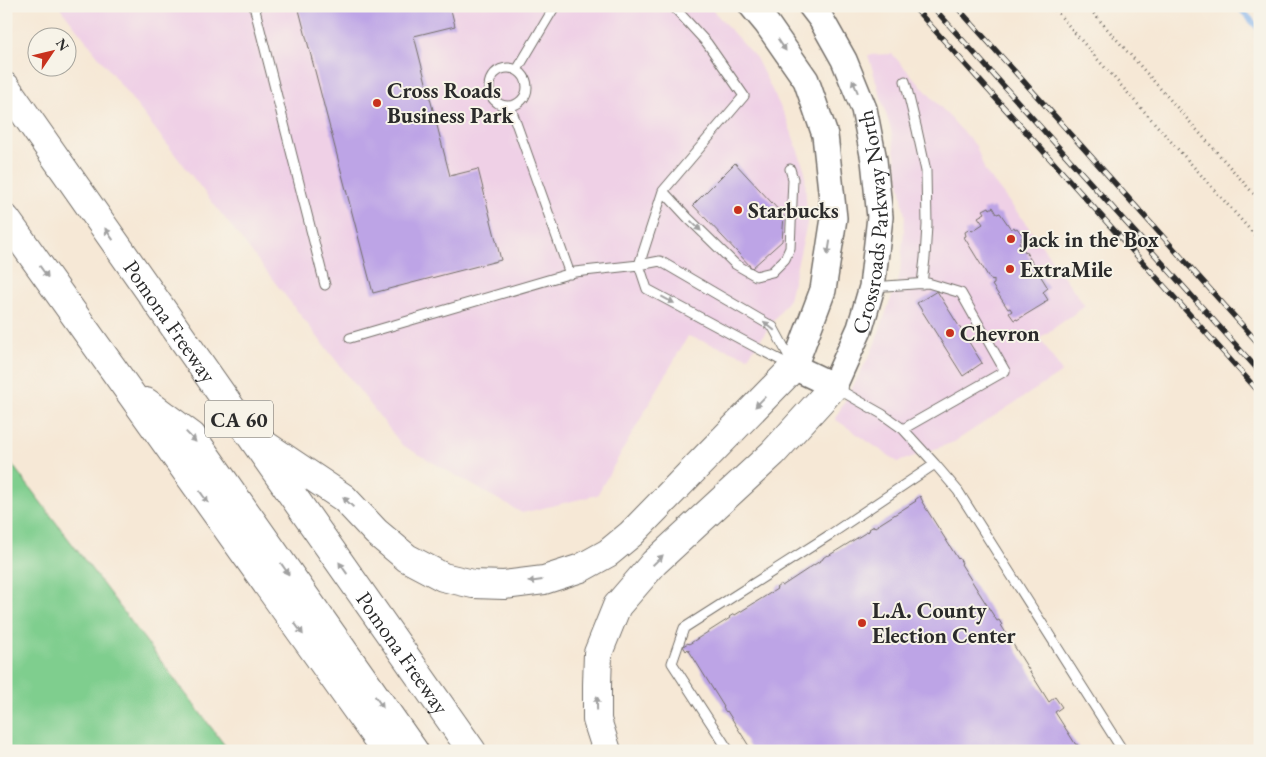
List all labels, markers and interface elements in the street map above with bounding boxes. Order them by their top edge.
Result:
north arrow [28,28,78,78]
text: N [52,35,74,55]
one-way arrow [777,38,787,52]
place label: Cross Roads Business Park [387,76,515,130]
one-way arrow [851,78,859,93]
marker: Cross Roads Business Park [371,97,383,109]
street label: Crossroads Parkway North [845,108,895,337]
place label: Starbucks [748,196,839,225]
marker: Starbucks [732,204,744,216]
one-way arrow [690,220,702,232]
place label: Jack in the Box [1019,225,1159,254]
one-way arrow [104,227,114,241]
marker: Jack in the Box [1005,233,1017,245]
one-way arrow [825,241,833,257]
street label: Pomona Freeway [117,254,224,388]
place label: ExtraMile [1020,255,1113,284]
marker: ExtraMile [1004,263,1016,275]
one-way arrow [39,265,49,279]
one-way arrow [661,296,676,304]
place label: Chevron [960,319,1040,348]
one-way arrow [762,321,775,332]
marker: Chevron [944,327,956,339]
one-way arrow [755,396,767,408]
road number: CA 60 [205,400,273,438]
one-way arrow [185,431,197,443]
one-way arrow [199,490,210,503]
one-way arrow [342,496,354,508]
one-way arrow [651,554,663,566]
one-way arrow [338,561,348,575]
one-way arrow [280,562,290,576]
one-way arrow [526,577,542,585]
street label: Pomona Freeway [350,586,456,720]
place label: L.A. County Election Center [872,596,1016,650]
marker: L.A. County Election Center [856,617,868,629]
one-way arrow [294,622,304,636]
one-way arrow [374,695,384,709]
one-way arrow [593,695,601,711]

